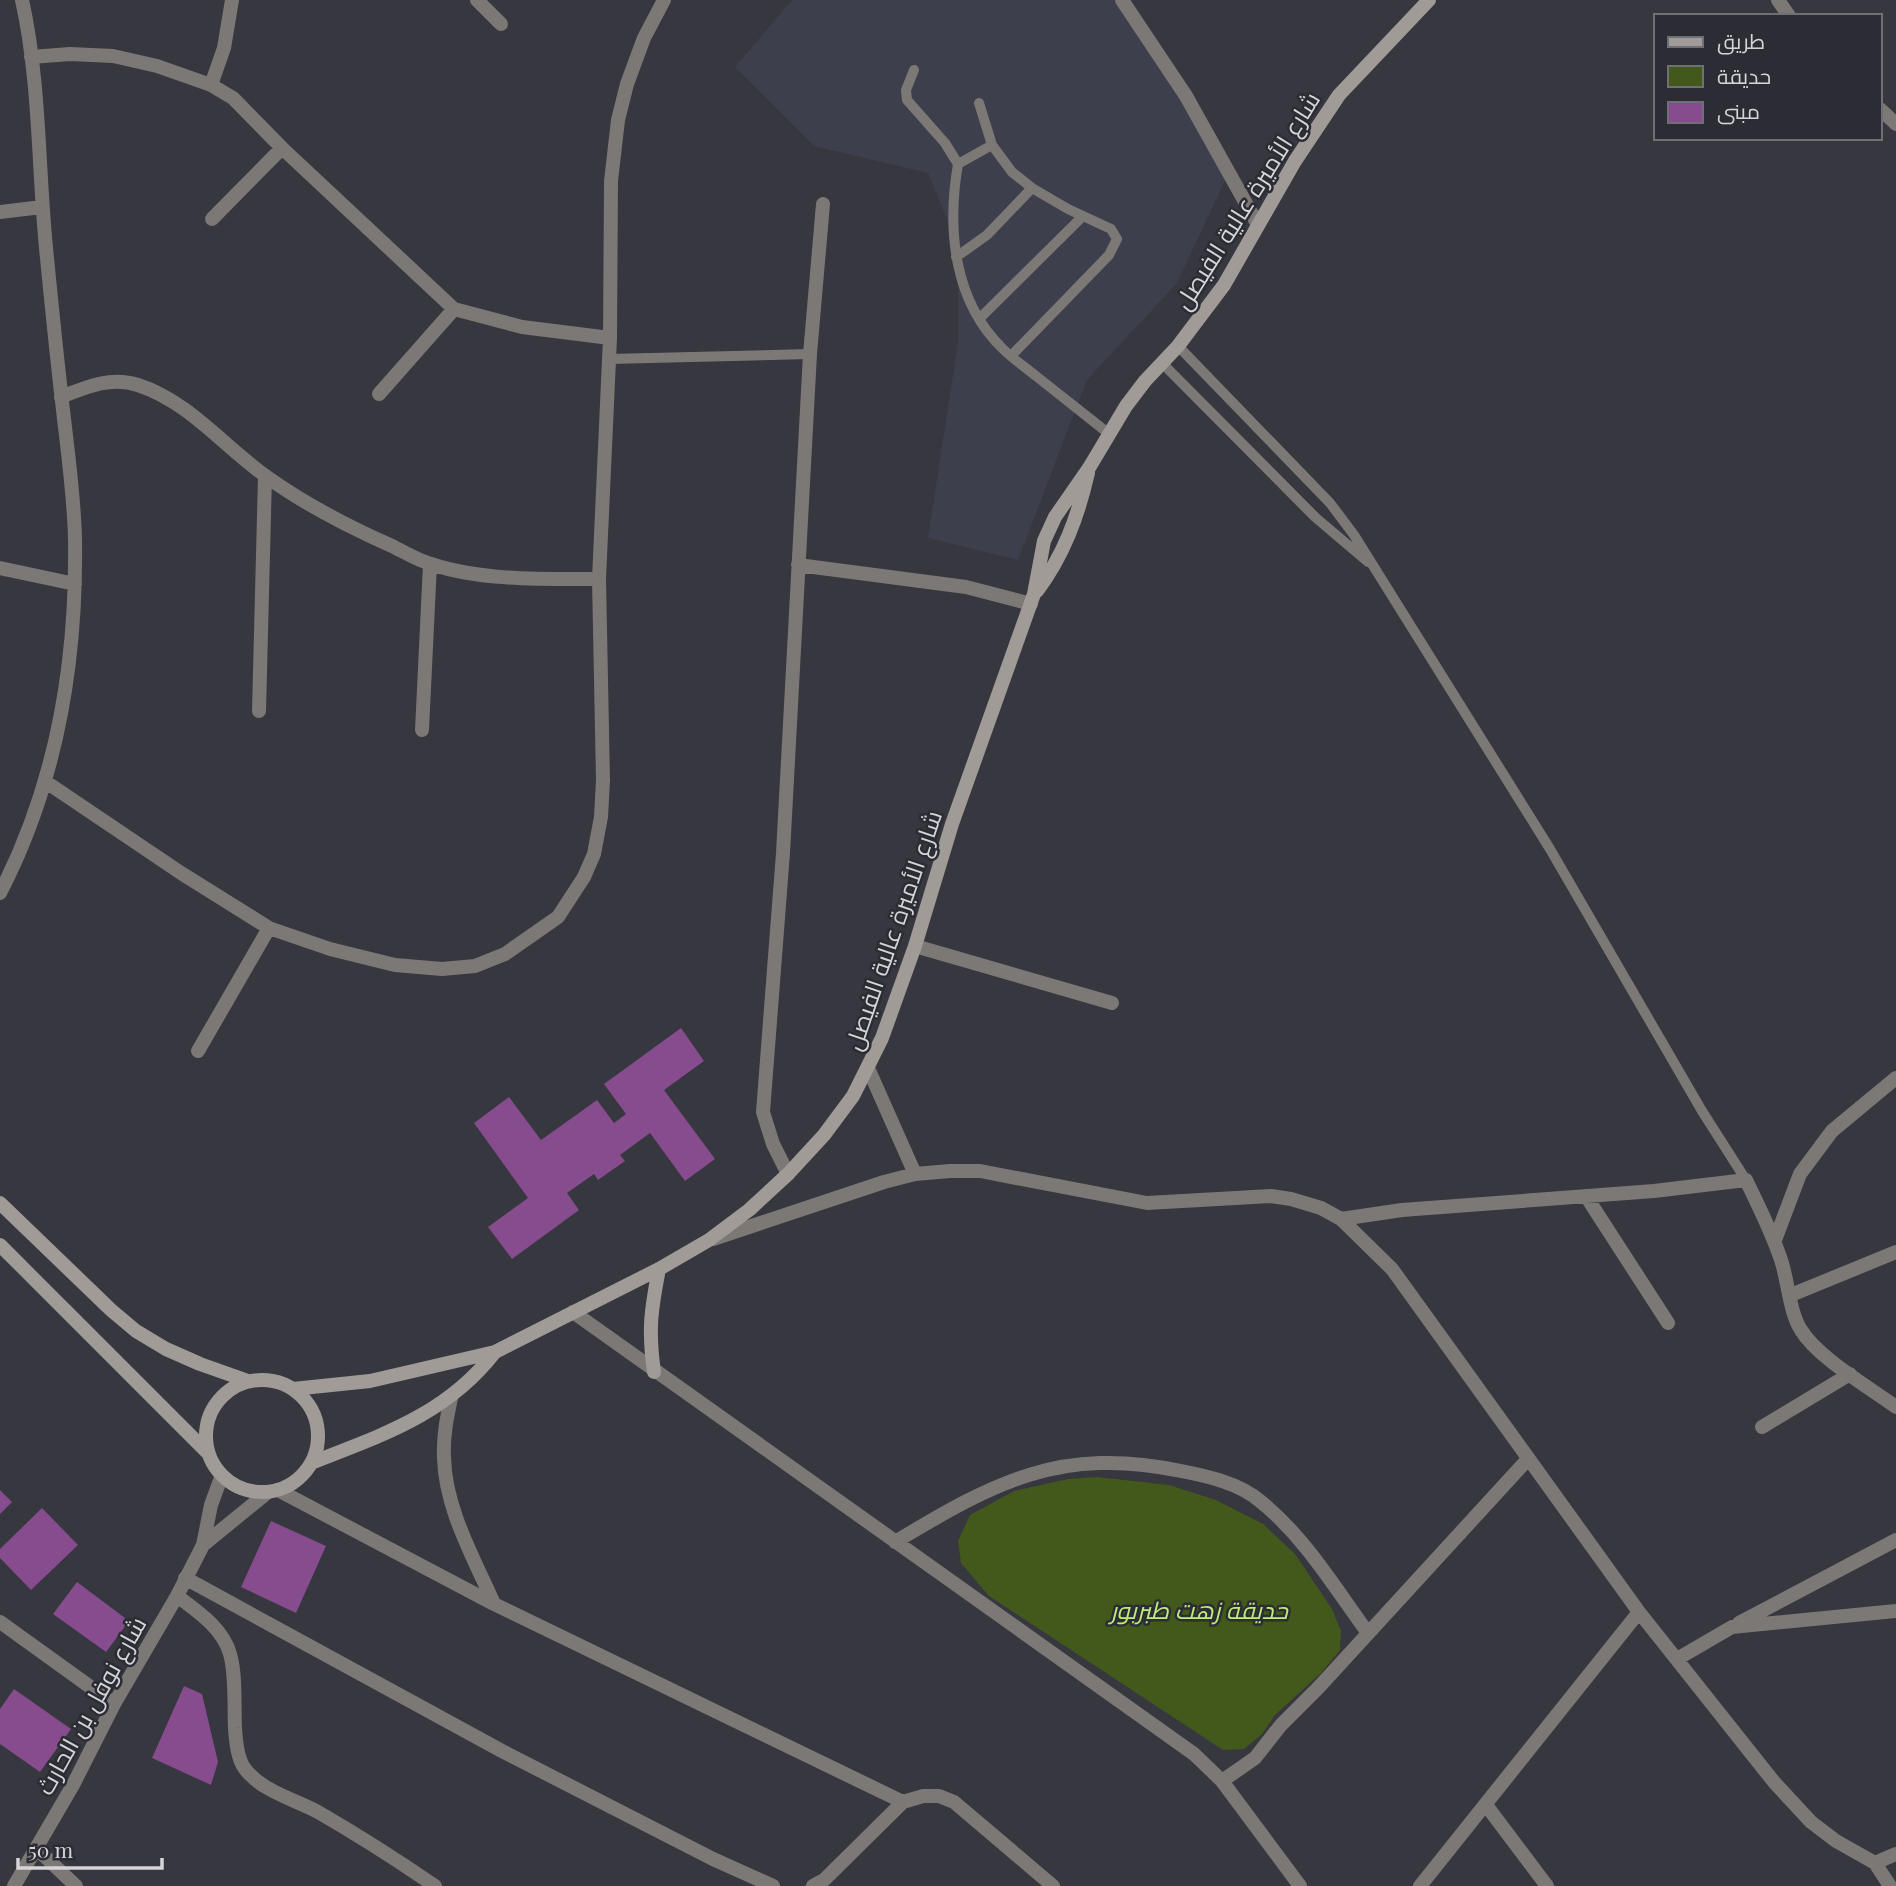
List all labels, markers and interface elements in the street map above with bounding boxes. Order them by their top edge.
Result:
legend [1654,14,1882,140]
text: طريق [1717,26,1765,55]
text: حديقة [1717,61,1771,89]
street label: شارع الأميرة عالية الفيصل [1166,85,1328,316]
text: مبنى [1717,96,1760,125]
street label: شارع الأميرة عالية الفيصل [836,806,950,1055]
park label: حديقة زهت طبربور [1107,1593,1289,1625]
street label: شارع نوفل بن الحارث [28,1610,154,1801]
scale bar [18,1826,161,1870]
text: 50 m [28,1835,74,1863]

